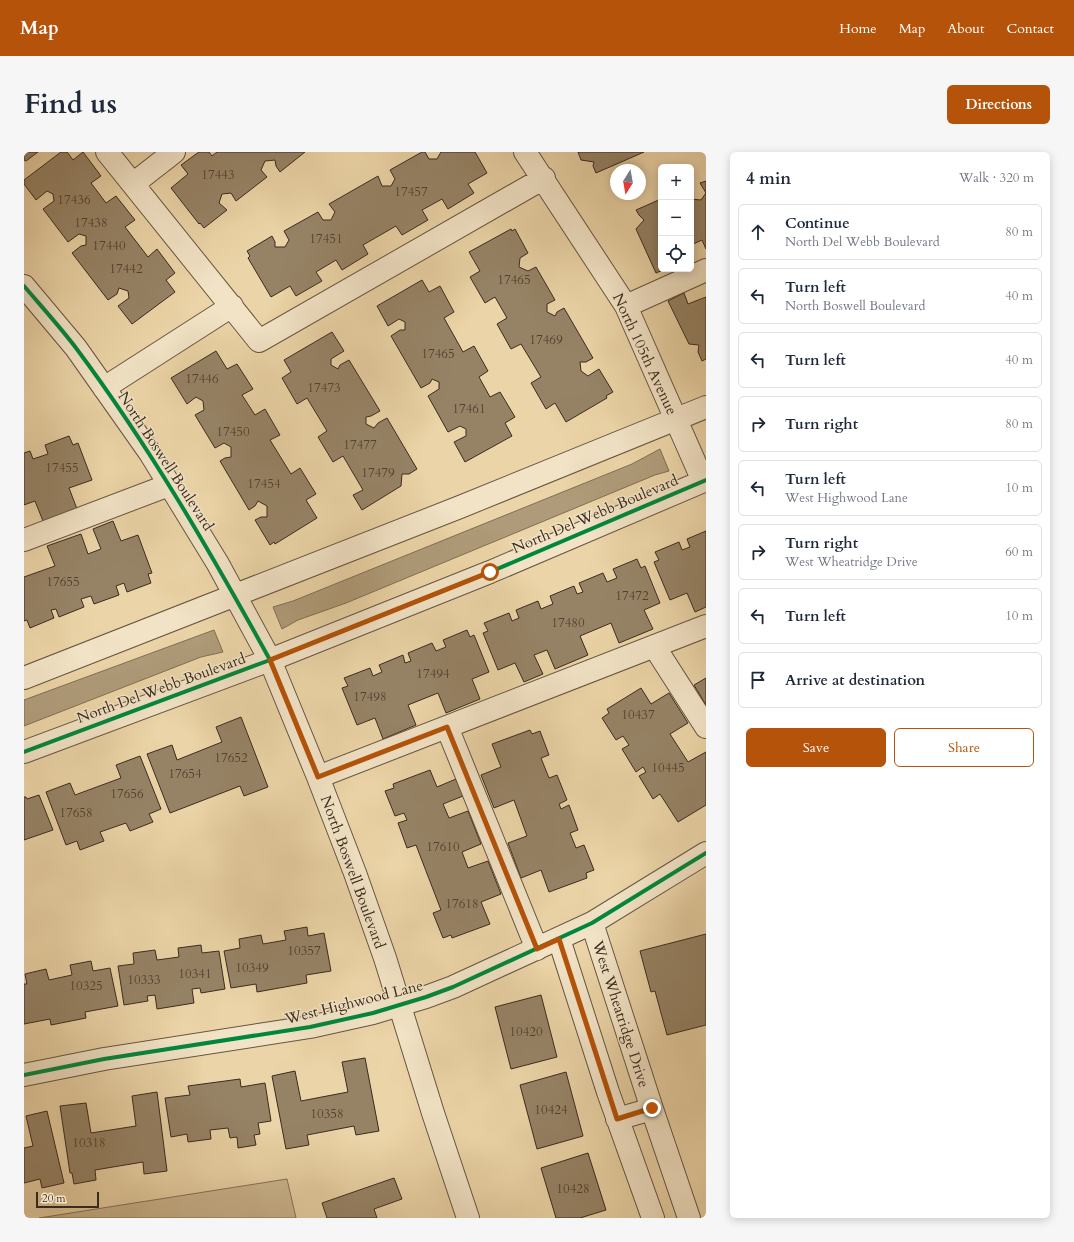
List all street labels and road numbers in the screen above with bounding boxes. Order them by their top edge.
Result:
street label: North 105th Avenue [608,290,682,418]
street label: North Boswell Boulevard [114,388,218,534]
street label: North Del Webb Boulevard [509,470,681,558]
street label: North Del Webb Boulevard [74,648,248,728]
street label: North Boswell Boulevard [316,793,390,951]
street label: West Wheatridge Drive [588,937,654,1090]
street label: West Highwood Lane [282,975,425,1029]

